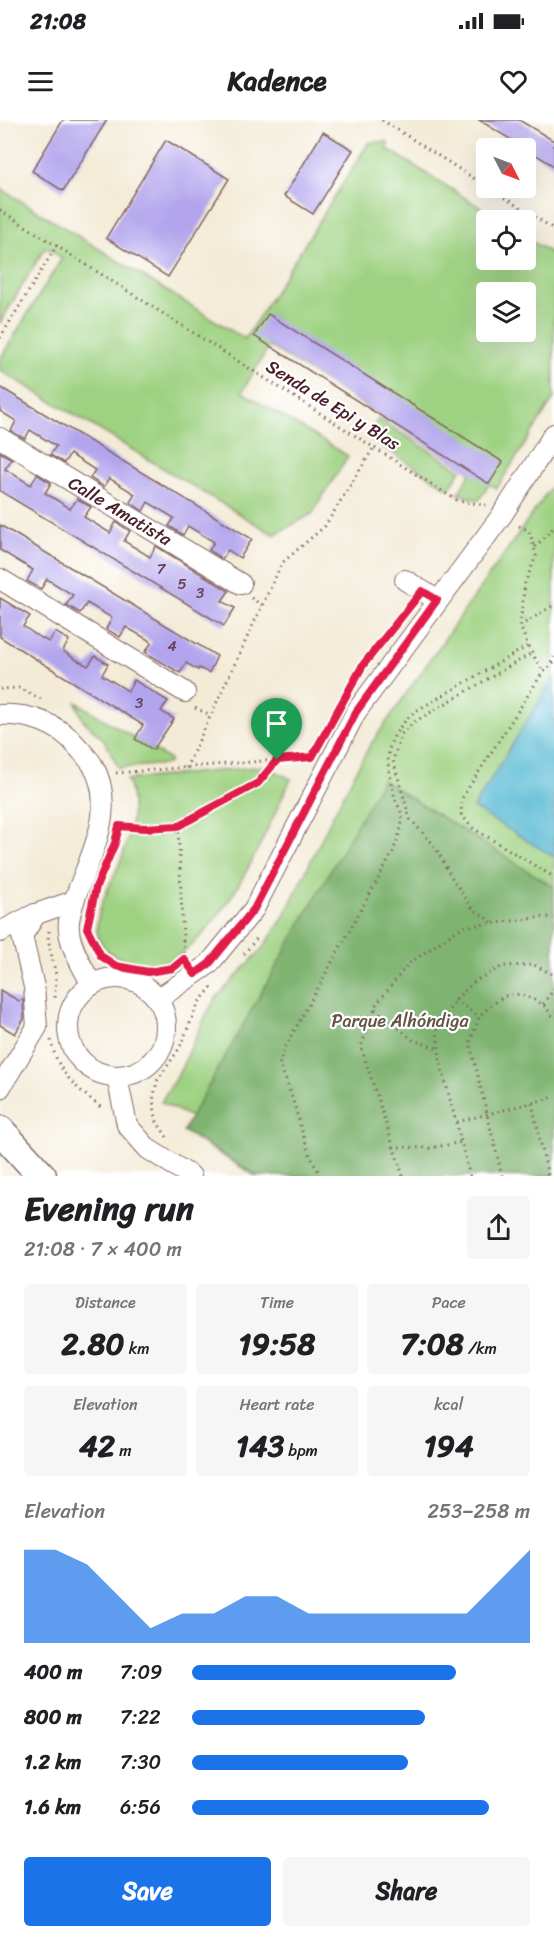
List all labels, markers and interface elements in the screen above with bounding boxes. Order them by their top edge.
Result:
text: 21:08 [30,2,86,41]
text: Kadence [227,57,327,105]
icon: menu [24,65,57,98]
icon: heart [497,65,530,98]
north arrow [476,138,536,198]
map controls [476,138,536,342]
button: locate [476,210,536,270]
button: layers [476,282,536,342]
street label: Senda de Epi y Blas [260,351,407,460]
street label: Calle Amatista [62,467,179,555]
house number: 7 [157,556,167,582]
house number: 5 [177,571,187,597]
house number: 3 [196,580,204,606]
house number: 4 [167,633,177,659]
house number: 3 [135,690,143,716]
pin [251,698,302,760]
icon: arrive [260,707,293,740]
park label: Parque Alhóndiga [332,1005,469,1037]
text: Evening run [24,1180,194,1238]
button: share [467,1196,530,1259]
text: 21:08 · 7 × 400 m [24,1232,182,1267]
text: Distance [75,1288,136,1317]
text: Time [260,1288,294,1317]
text: Pace [432,1288,466,1317]
text: 2.80 [61,1317,125,1371]
text: 19:58 [239,1317,315,1371]
text: 7:08 [401,1317,464,1371]
text: km [125,1334,150,1363]
text: /km [464,1334,497,1363]
text: Elevation [73,1390,138,1419]
text: Heart rate [239,1390,315,1419]
text: kcal [434,1390,463,1419]
text: 42 [79,1419,115,1473]
text: 143 [236,1419,284,1473]
text: 194 [424,1419,474,1473]
text: m [115,1436,132,1465]
text: bpm [284,1436,318,1465]
text: Elevation [24,1494,105,1529]
text: 253–258 m [428,1494,530,1529]
text: 400 m [24,1655,82,1690]
text: 7:09 [120,1655,162,1690]
text: 800 m [24,1700,82,1735]
text: 7:22 [120,1700,161,1735]
text: 1.2 km [24,1745,81,1780]
text: 7:30 [120,1745,161,1780]
text: 1.6 km [24,1790,81,1825]
text: 6:56 [120,1790,161,1825]
button: Save [24,1857,271,1926]
button: Share [283,1857,530,1926]

